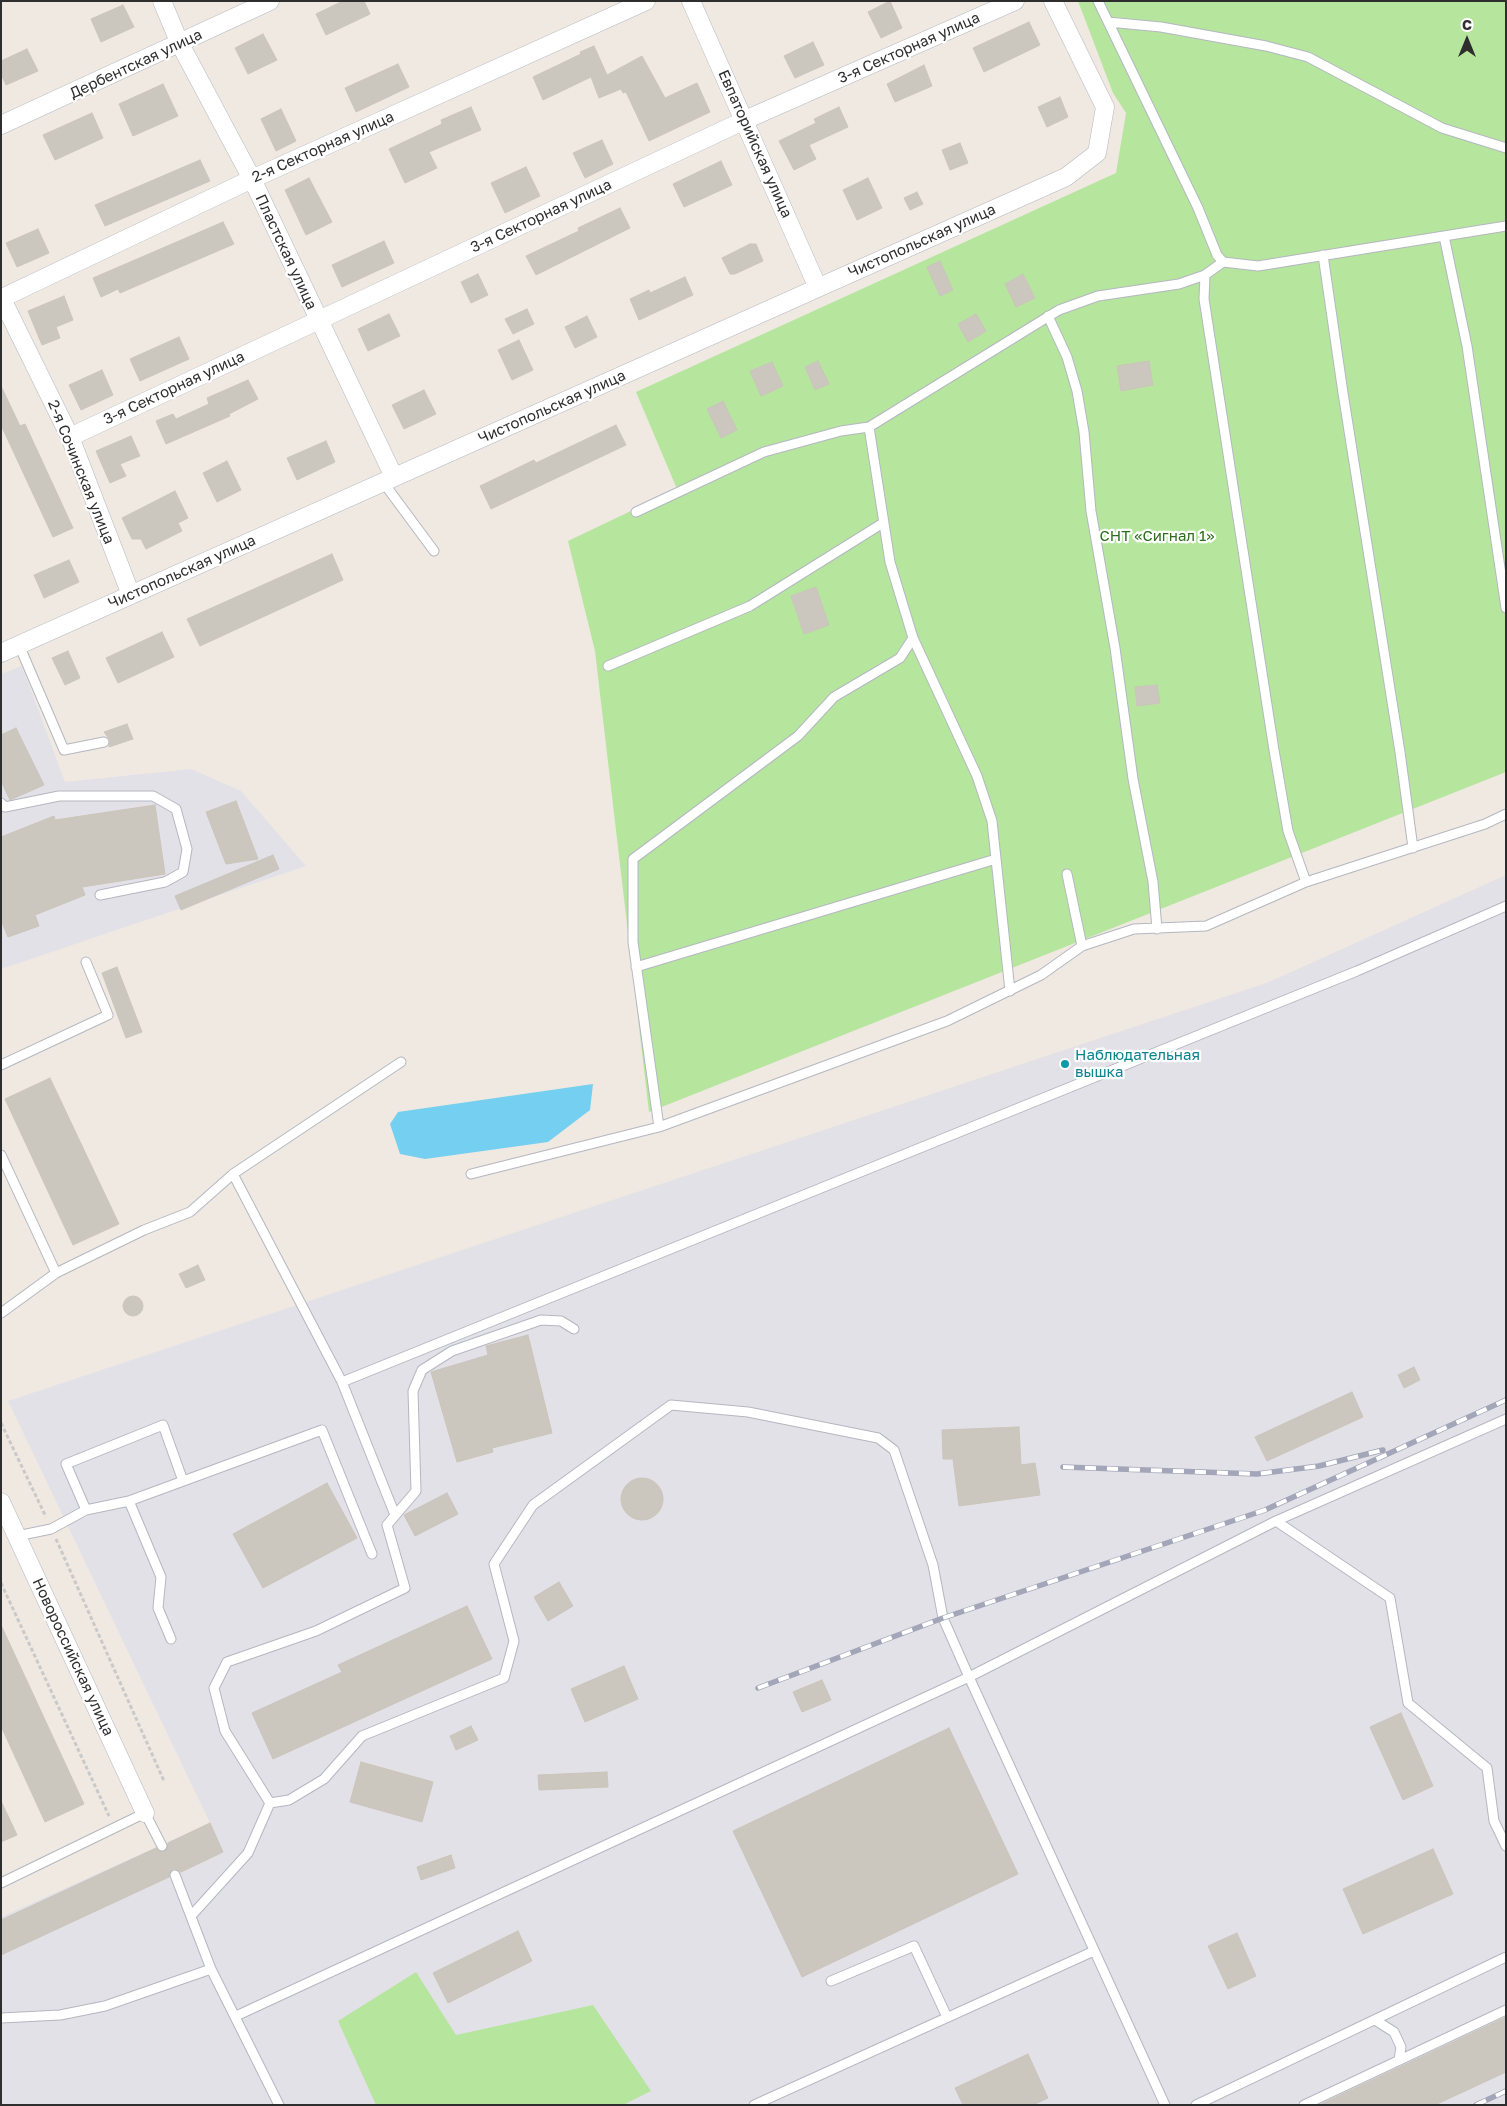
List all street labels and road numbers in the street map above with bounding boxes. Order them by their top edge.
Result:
street label: 3-я Секторная улица [835,9,983,87]
street label: Дербентская улица [67,25,205,103]
street label: Евпаторийская улица [714,67,796,221]
street label: 2-я Секторная улица [249,108,397,186]
street label: 3-я Секторная улица [468,175,614,257]
street label: Пластская улица [251,191,321,313]
street label: Чистопольская улица [845,200,999,282]
street label: 3-я Секторная улица [101,347,247,429]
street label: Чистопольская улица [475,366,629,448]
street label: 2-я Сочинская улица [44,397,118,547]
street label: Чистопольская улица [105,531,259,613]
street label: Новороссийская улица [28,1575,118,1739]

